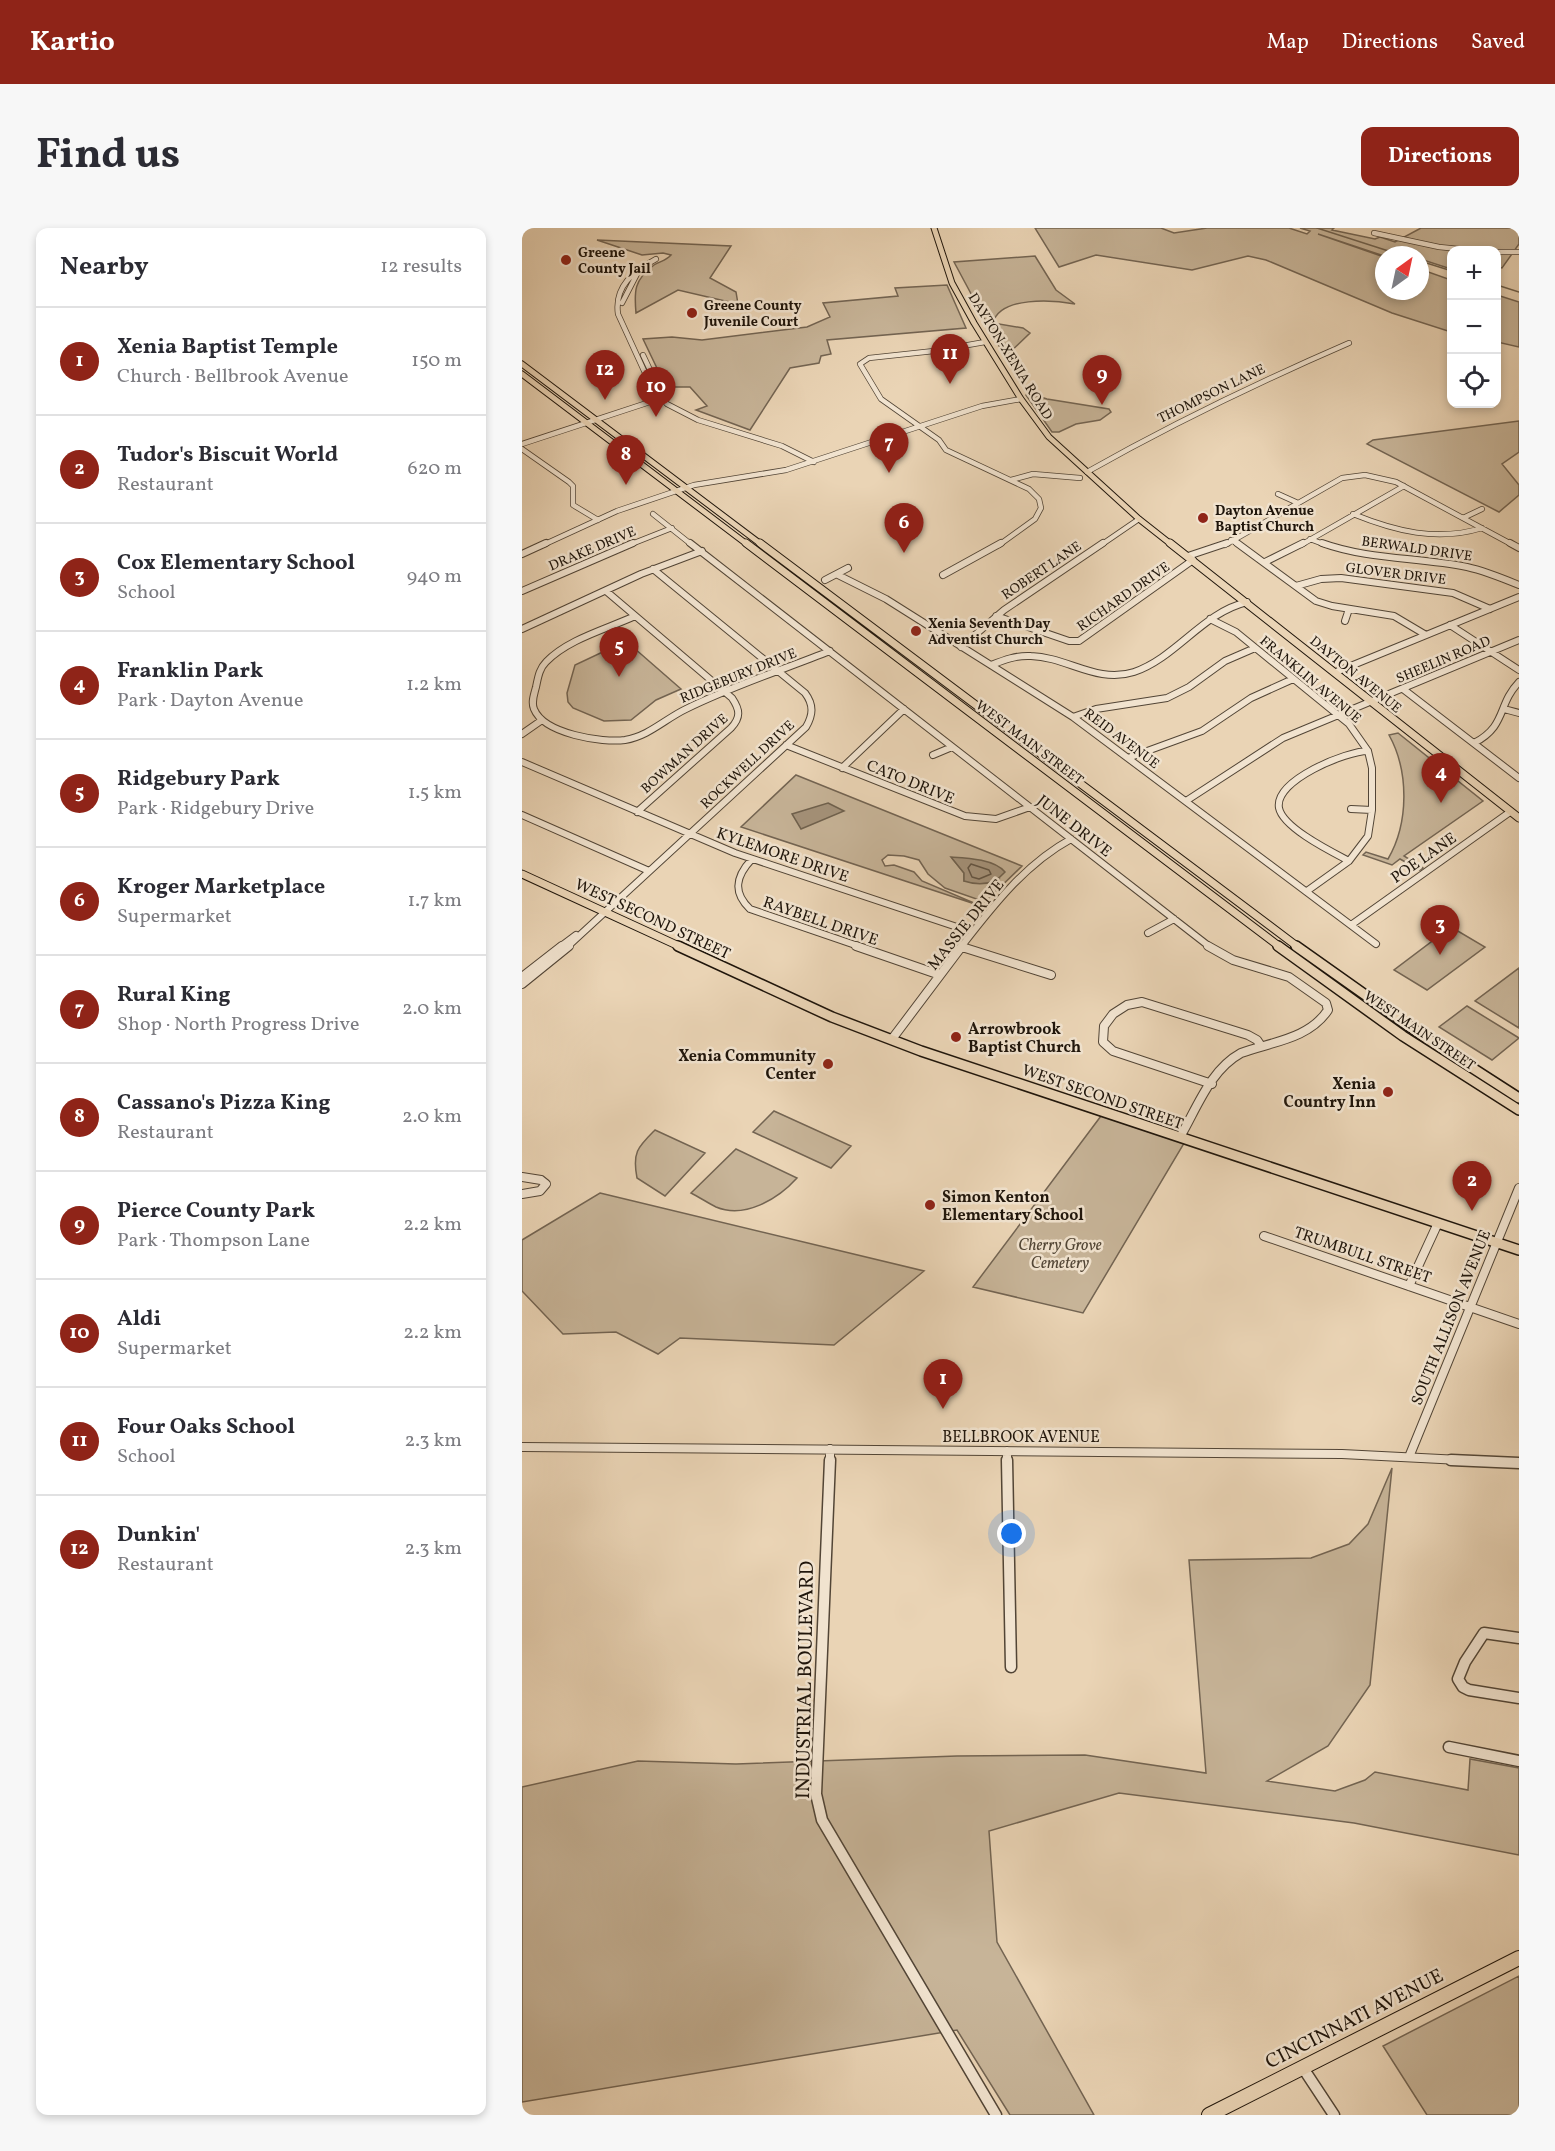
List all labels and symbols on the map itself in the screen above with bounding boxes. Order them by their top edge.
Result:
place label: Greene County Jail [578,244,651,279]
north arrow [1375,246,1429,300]
marker: Greene County Jail [559,253,573,267]
street label: DAYTON-XENIA ROAD [963,290,1057,424]
place label: Greene County Juvenile Court [703,297,802,332]
marker: Greene County Juvenile Court [685,306,699,320]
pin: 11 [930,334,970,384]
pin: 12 [586,350,625,400]
pin: 9 [1082,356,1122,405]
street label: THOMPSON LANE [1155,360,1269,429]
pin: 10 [636,368,676,417]
pin: 7 [870,424,908,473]
pin: 8 [606,436,646,485]
place label: Dayton Avenue Baptist Church [1215,502,1314,537]
pin: 6 [884,504,923,553]
marker: Dayton Avenue Baptist Church [1196,511,1210,525]
street label: DRAKE DRIVE [546,522,639,576]
street label: BERWALD DRIVE [1360,532,1474,567]
street label: ROBERT LANE [998,537,1086,605]
street label: RICHARD DRIVE [1074,558,1174,636]
street label: GLOVER DRIVE [1344,559,1447,590]
place label: Xenia Seventh Day Adventist Church [928,615,1050,650]
marker: Xenia Seventh Day Adventist Church [909,624,923,638]
pin: 5 [600,628,638,677]
street label: FRANKLIN AVENUE [1255,632,1365,728]
street label: DAYTON AVENUE [1305,632,1405,718]
street label: SHEELIN ROAD [1394,632,1494,689]
street label: RIDGEBURY DRIVE [677,644,800,709]
street label: WEST MAIN STREET [971,696,1087,790]
street label: REID AVENUE [1079,705,1163,774]
street label: BOWMAN DRIVE [637,710,733,798]
street label: ROCKWELL DRIVE [697,716,799,814]
pin: 4 [1422,754,1460,803]
street label: CATO DRIVE [863,755,958,811]
street label: JUNE DRIVE [1032,790,1116,863]
street label: KYLEMORE DRIVE [713,823,852,889]
street label: POE LANE [1387,828,1461,889]
street label: WEST SECOND STREET [571,874,734,966]
street label: MASSIE DRIVE [923,875,1010,975]
street label: RAYBELL DRIVE [760,892,881,952]
pin: 3 [1420,906,1460,955]
street label: WEST MAIN STREET [1360,987,1479,1076]
place label: Arrowbrook Baptist Church [968,1019,1081,1059]
marker: Arrowbrook Baptist Church [949,1030,963,1044]
place label: Xenia Community Center [678,1046,816,1086]
marker: Xenia Community Center [821,1057,835,1071]
street label: WEST SECOND STREET [1019,1060,1186,1136]
place label: Xenia Country Inn [1284,1074,1376,1114]
marker: Xenia Country Inn [1381,1085,1395,1099]
pin: 2 [1452,1162,1492,1211]
place label: Simon Kenton Elementary School [942,1187,1084,1227]
marker: Simon Kenton Elementary School [923,1198,937,1212]
street label: TRUMBULL STREET [1291,1222,1434,1290]
street label: SOUTH ALLISON AVENUE [1406,1227,1497,1409]
park label: Cherry Grove Cemetery [1018,1235,1102,1275]
pin: 1 [924,1360,962,1409]
street label: BELLBROOK AVENUE [942,1427,1100,1449]
your location [997,1519,1026,1548]
street label: INDUSTRIAL BOULEVARD [790,1561,822,1799]
street label: CINCINNATI AVENUE [1261,1963,1449,2077]

